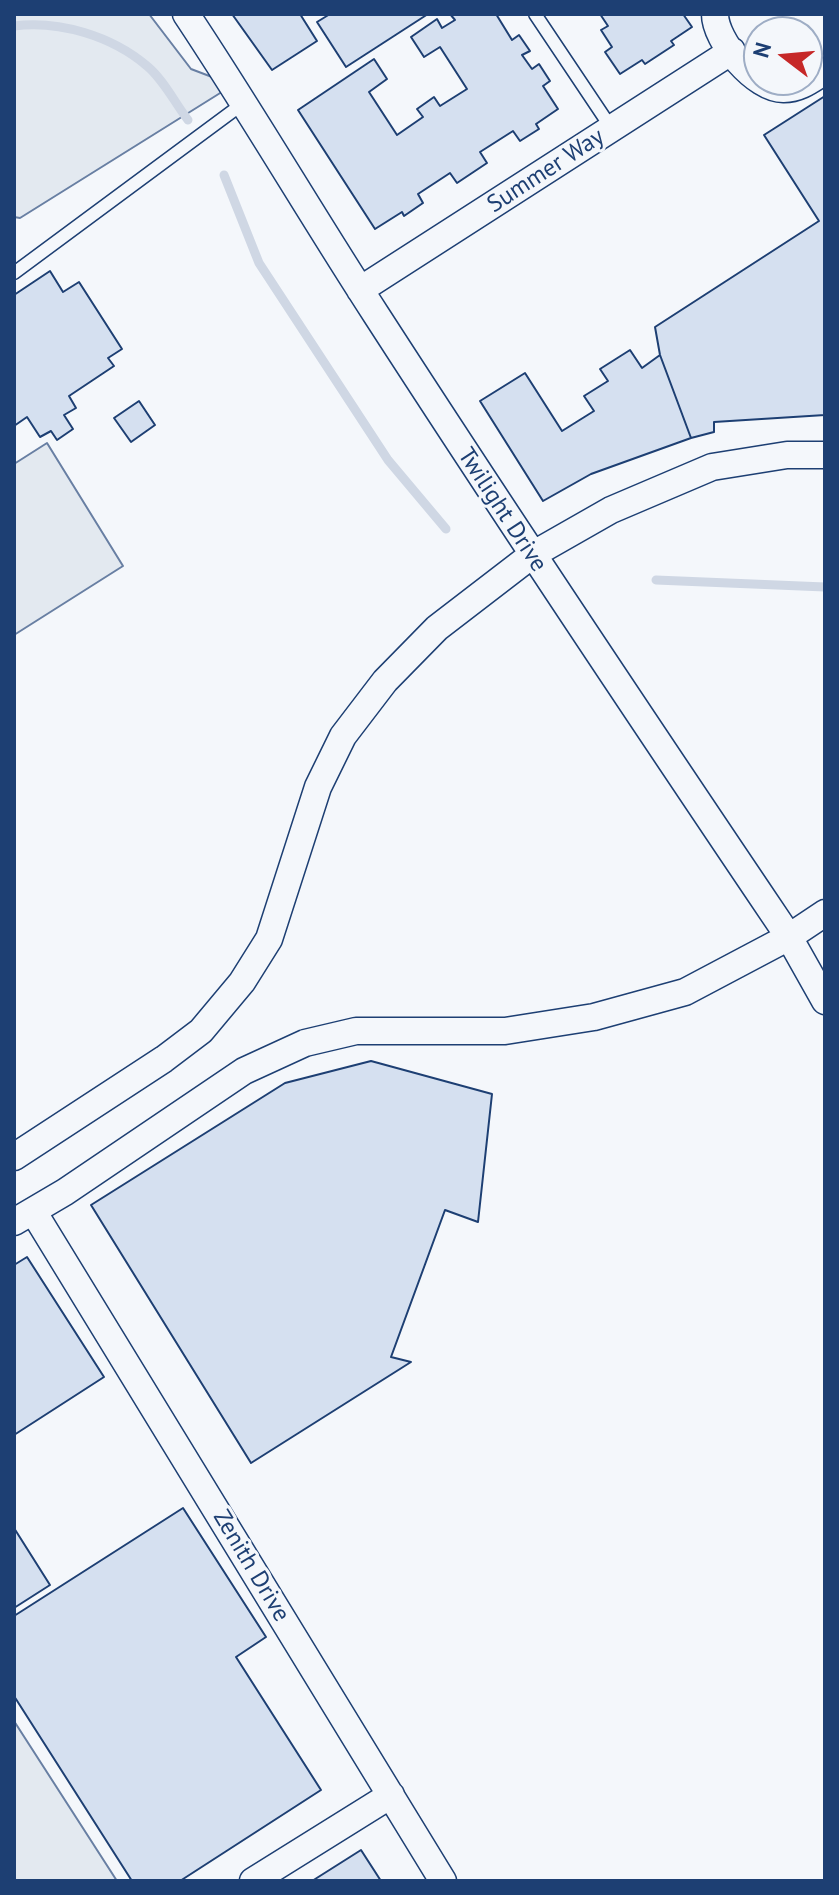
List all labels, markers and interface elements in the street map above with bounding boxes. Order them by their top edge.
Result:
north arrow [743,16,823,96]
text: N [746,39,777,61]
street label: Summer Way [482,123,610,219]
street label: Twilight Drive [451,443,553,577]
street label: Zenith Drive [206,1505,296,1627]

